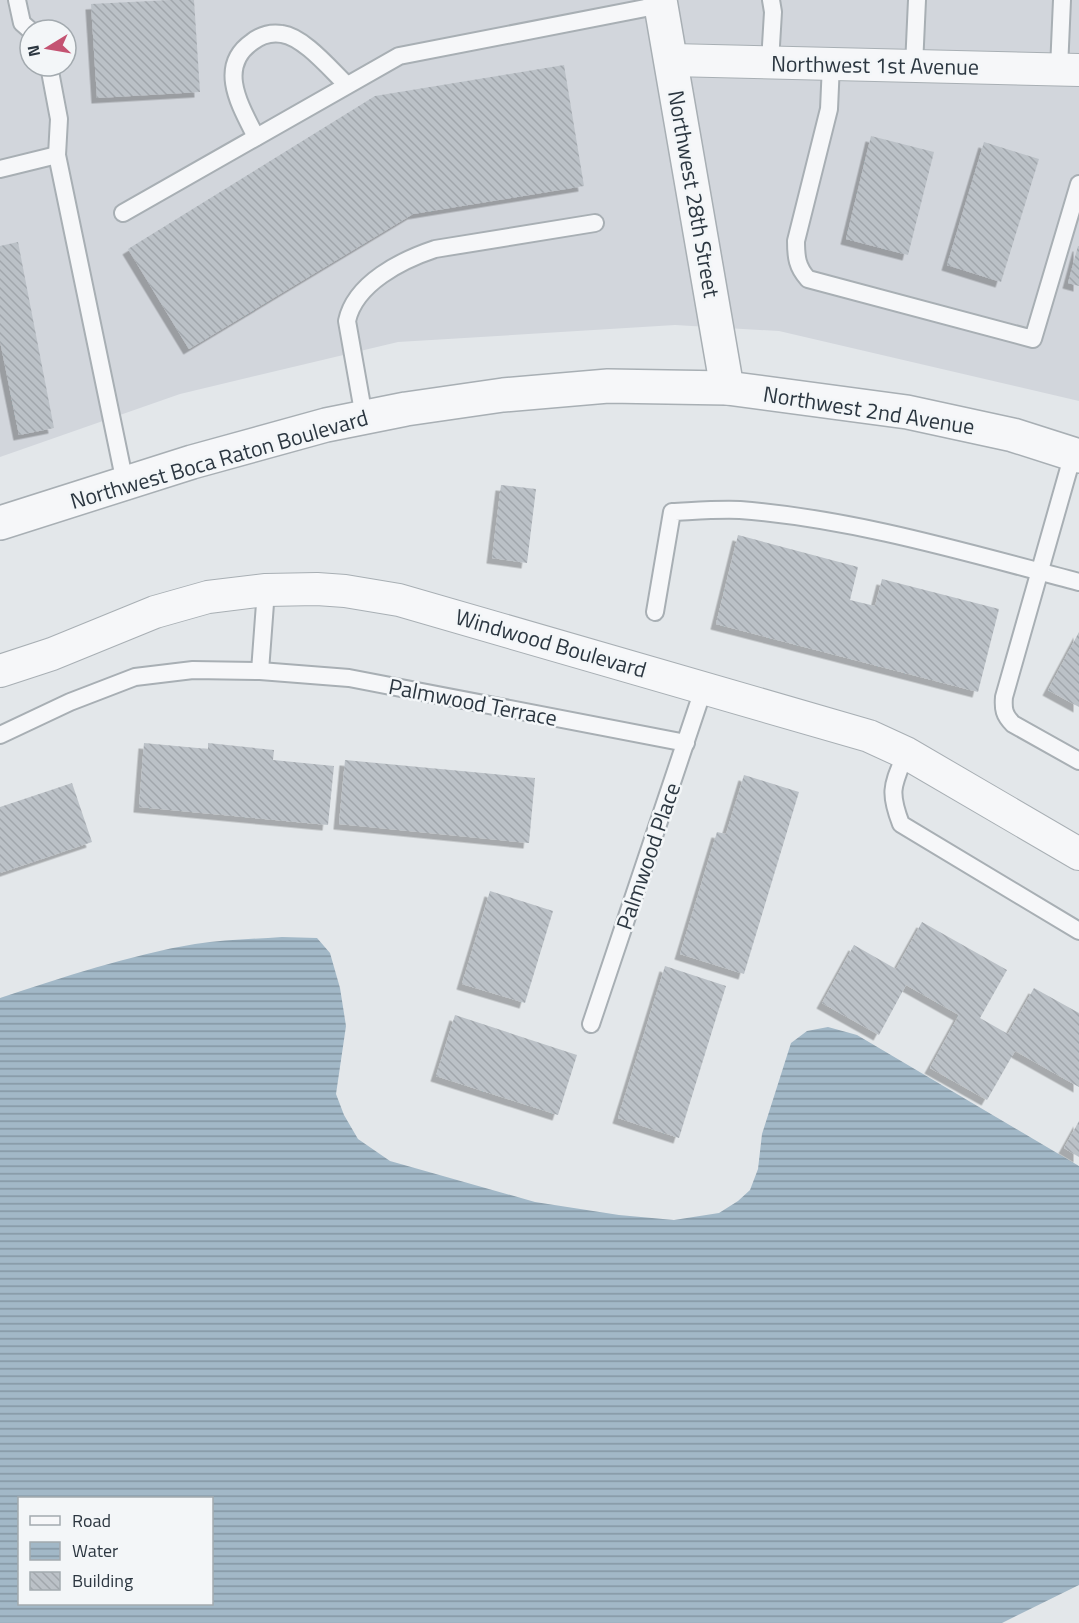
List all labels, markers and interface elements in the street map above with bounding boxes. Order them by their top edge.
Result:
north arrow [18,18,78,78]
text: N [20,43,46,59]
street label: Northwest 1st Avenue [771,46,979,84]
street label: Northwest 28th Street [659,88,729,300]
street label: Northwest 2nd Avenue [761,377,977,443]
street label: Northwest Boca Raton Boulevard [66,400,372,518]
street label: Windwood Boulevard [451,599,651,687]
street label: Palmwood Terrace [386,669,560,735]
street label: Palmwood Place [607,778,689,934]
legend [18,1497,213,1605]
text: Road [72,1507,111,1534]
text: Water [72,1537,118,1564]
text: Building [72,1567,133,1594]

